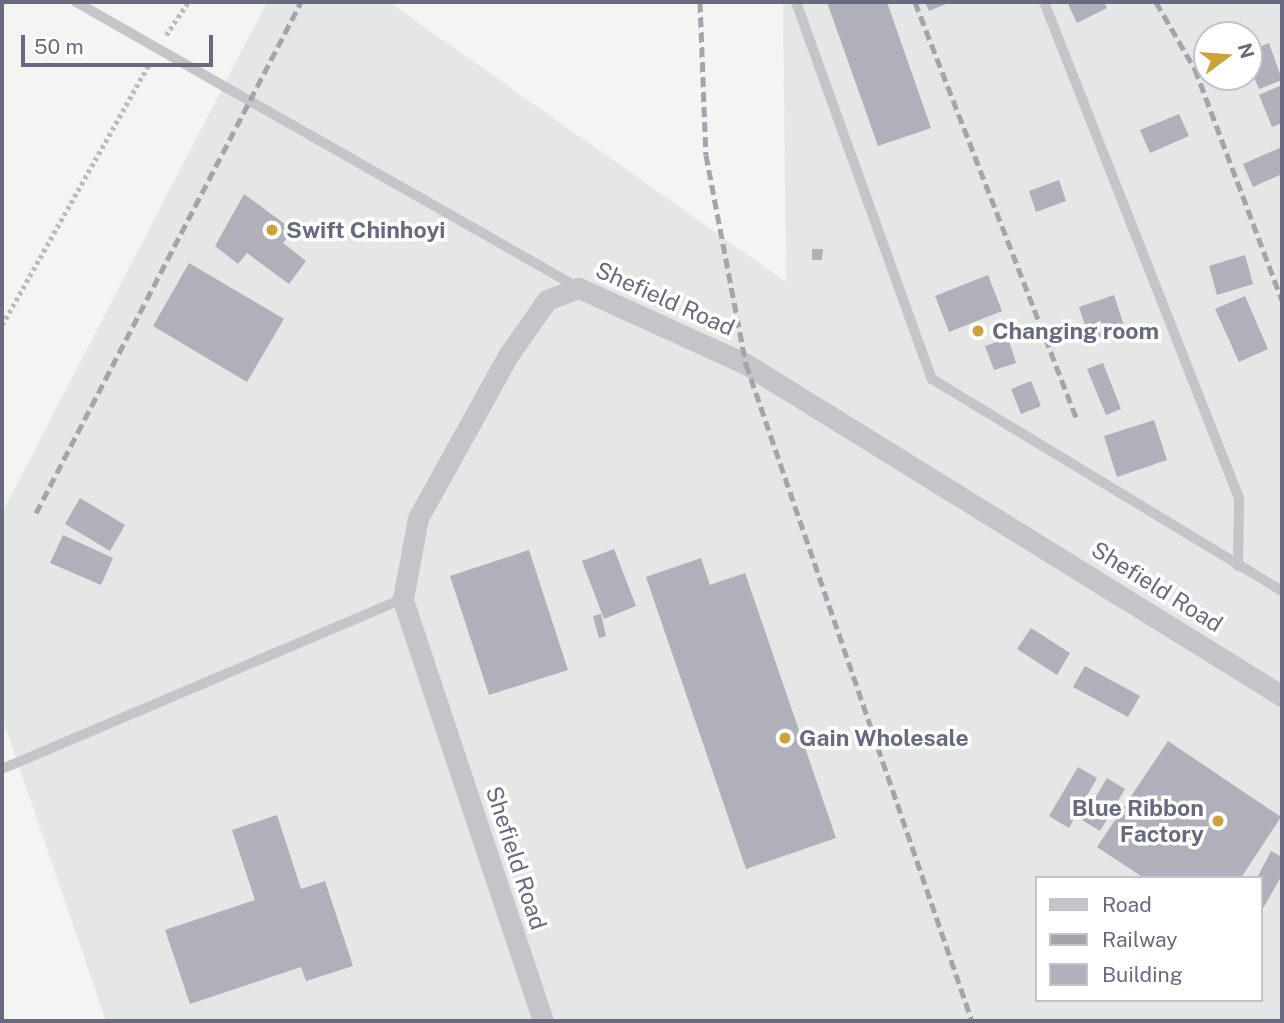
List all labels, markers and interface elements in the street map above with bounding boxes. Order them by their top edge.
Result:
scale bar [24,21,217,65]
north arrow [1193,21,1263,91]
text: 50 m [34,34,84,59]
text: N [1234,41,1259,61]
place label: Swift Chinhoyi [286,216,446,244]
marker: Swift Chinhoyi [264,222,280,238]
street label: Shefield Road [591,256,739,342]
place label: Changing room [992,317,1159,345]
marker: Changing room [970,323,986,339]
street label: Shefield Road [1086,536,1228,638]
place label: Gain Wholesale [799,724,969,752]
marker: Gain Wholesale [777,730,793,746]
street label: Shefield Road [480,783,552,933]
place label: Blue Ribbon Factory [1072,794,1204,848]
marker: Blue Ribbon Factory [1210,813,1226,829]
legend [1036,876,1263,1002]
text: Road [1102,892,1152,917]
text: Railway [1102,927,1178,952]
text: Building [1102,962,1183,987]

